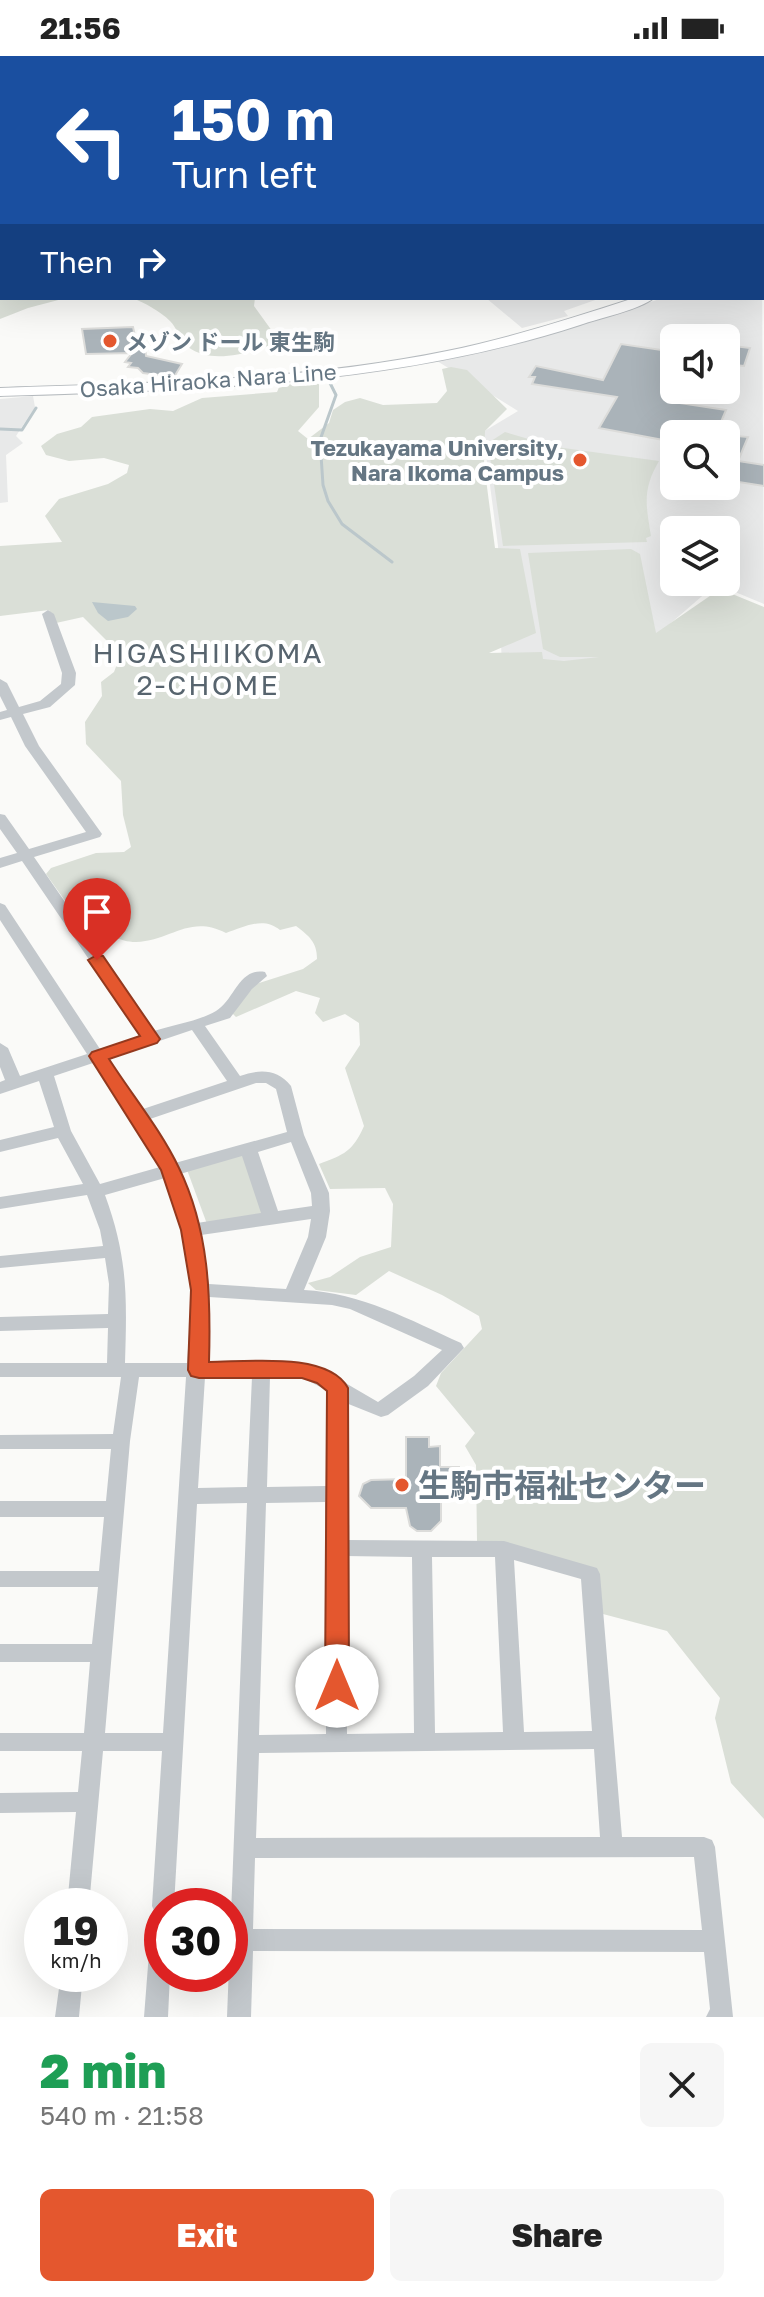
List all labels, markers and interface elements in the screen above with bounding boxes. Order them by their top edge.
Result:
text: 21:56 [40,10,121,46]
text: 150 m [172,85,334,152]
icon: left [40,88,144,192]
text: Turn left [172,153,318,196]
icon: right [129,240,173,284]
text: Then [40,244,113,280]
map controls [660,324,740,596]
button: sound [660,324,740,404]
place label: メゾン ドール 東生駒 [126,328,335,355]
marker: メゾン ドール 東生駒 [101,332,119,350]
street label: Osaka Hiraoka Nara Line [79,358,337,402]
button: search [660,420,740,500]
place label: Tezukayama University, Nara Ikoma Campus [310,434,564,486]
marker: Tezukayama University, Nara Ikoma Campus [571,451,589,469]
button: layers [660,516,740,596]
district label: HIGASHIIKOMA 2-CHOME [93,636,323,701]
pin [63,878,131,960]
icon: arrive [75,890,119,934]
place label: 生駒市福祉センター [418,1466,706,1504]
marker: 生駒市福祉センター [393,1476,411,1494]
position arrow [295,1644,379,1728]
speed limit sign: 30 [144,1888,248,1992]
text: 19 [53,1906,99,1954]
text: km/h [51,1948,101,1972]
text: 2 min [40,2041,166,2099]
button: close [640,2043,724,2127]
text: 540 m · 21:58 [40,2100,204,2131]
button: Exit [40,2189,374,2281]
button: Share [390,2189,724,2281]

